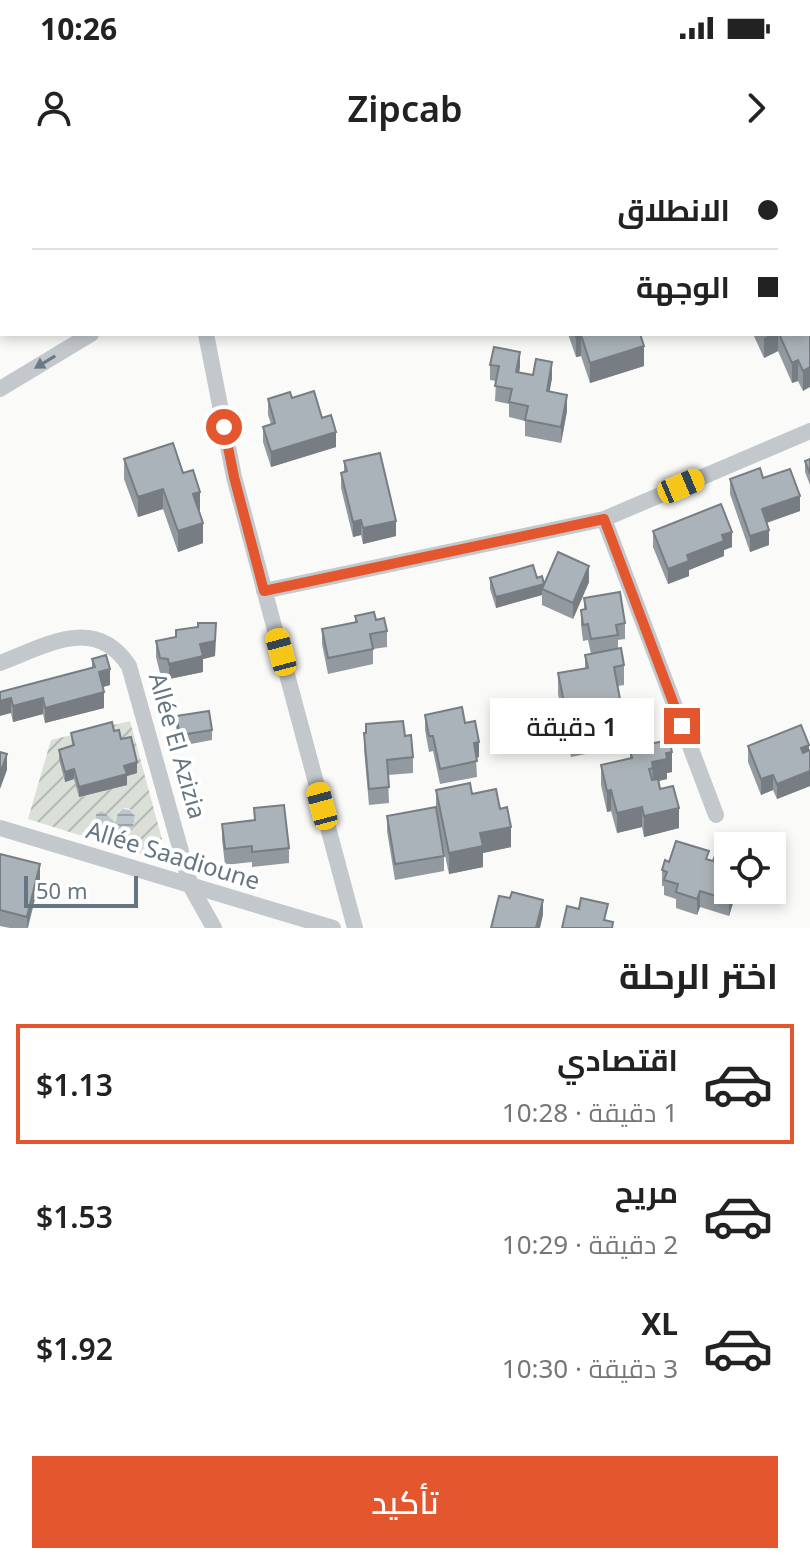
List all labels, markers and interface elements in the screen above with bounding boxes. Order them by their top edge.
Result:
text: 10:26 [40,8,117,49]
text: Zipcab [347,84,463,133]
icon: person [32,86,76,130]
icon: forward [734,86,778,130]
text: الانطلاق [617,189,730,230]
text: الوجهة [636,266,730,307]
one-way arrow [34,354,56,368]
route start [206,409,242,445]
car [654,466,708,506]
car [263,626,299,678]
street label: Allée El Azizia [142,669,215,822]
callout: 1 دقيقة [490,698,654,754]
text: 1 دقيقة [527,708,617,744]
route end [664,708,700,744]
car [304,780,340,832]
street label: Allée Saadioune [83,813,264,897]
map controls [714,832,786,904]
button: locate [714,832,786,904]
scale bar [24,872,138,908]
text: 50 m [36,875,87,905]
text: اختر الرحلة [619,951,778,1000]
text: اقتصادي [557,1039,678,1080]
icon: car [702,1048,774,1120]
text: $1.13 [36,1064,113,1105]
text: 1 دقيقة · 10:28 [502,1094,678,1130]
text: مريح [615,1171,678,1212]
icon: car [702,1180,774,1252]
text: $1.53 [36,1196,113,1237]
text: 2 دقيقة · 10:29 [502,1226,678,1262]
text: XL [641,1303,678,1344]
icon: car [702,1312,774,1384]
text: $1.92 [36,1328,113,1369]
text: 3 دقيقة · 10:30 [502,1350,678,1386]
button: تأكيد [32,1456,778,1548]

